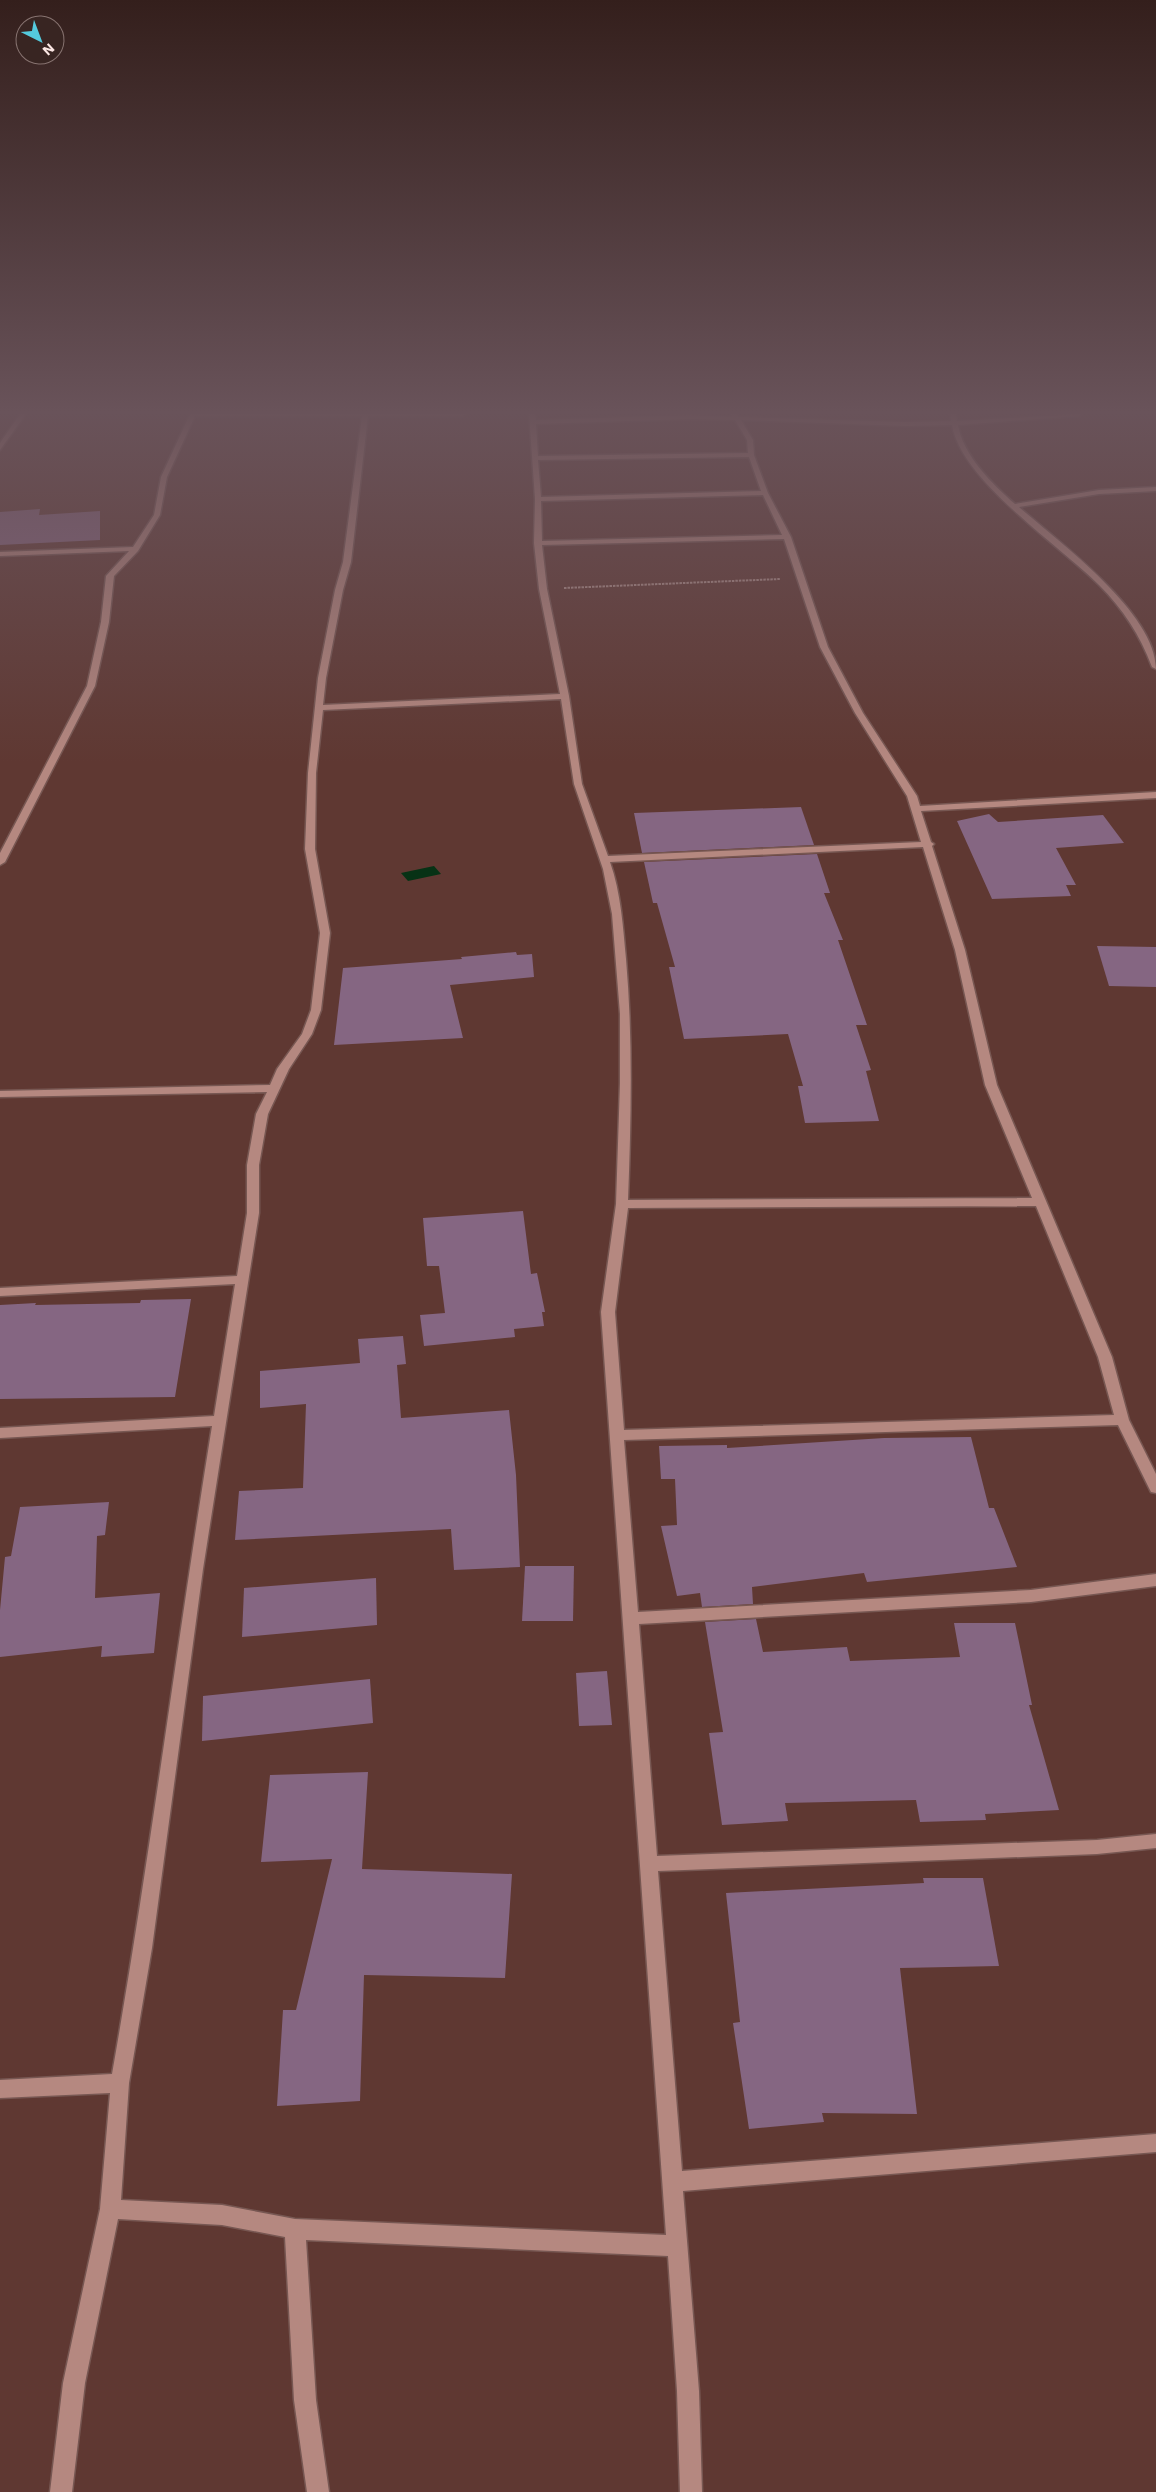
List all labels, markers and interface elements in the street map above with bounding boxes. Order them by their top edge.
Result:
north arrow [15,15,65,65]
text: N [39,40,58,59]

